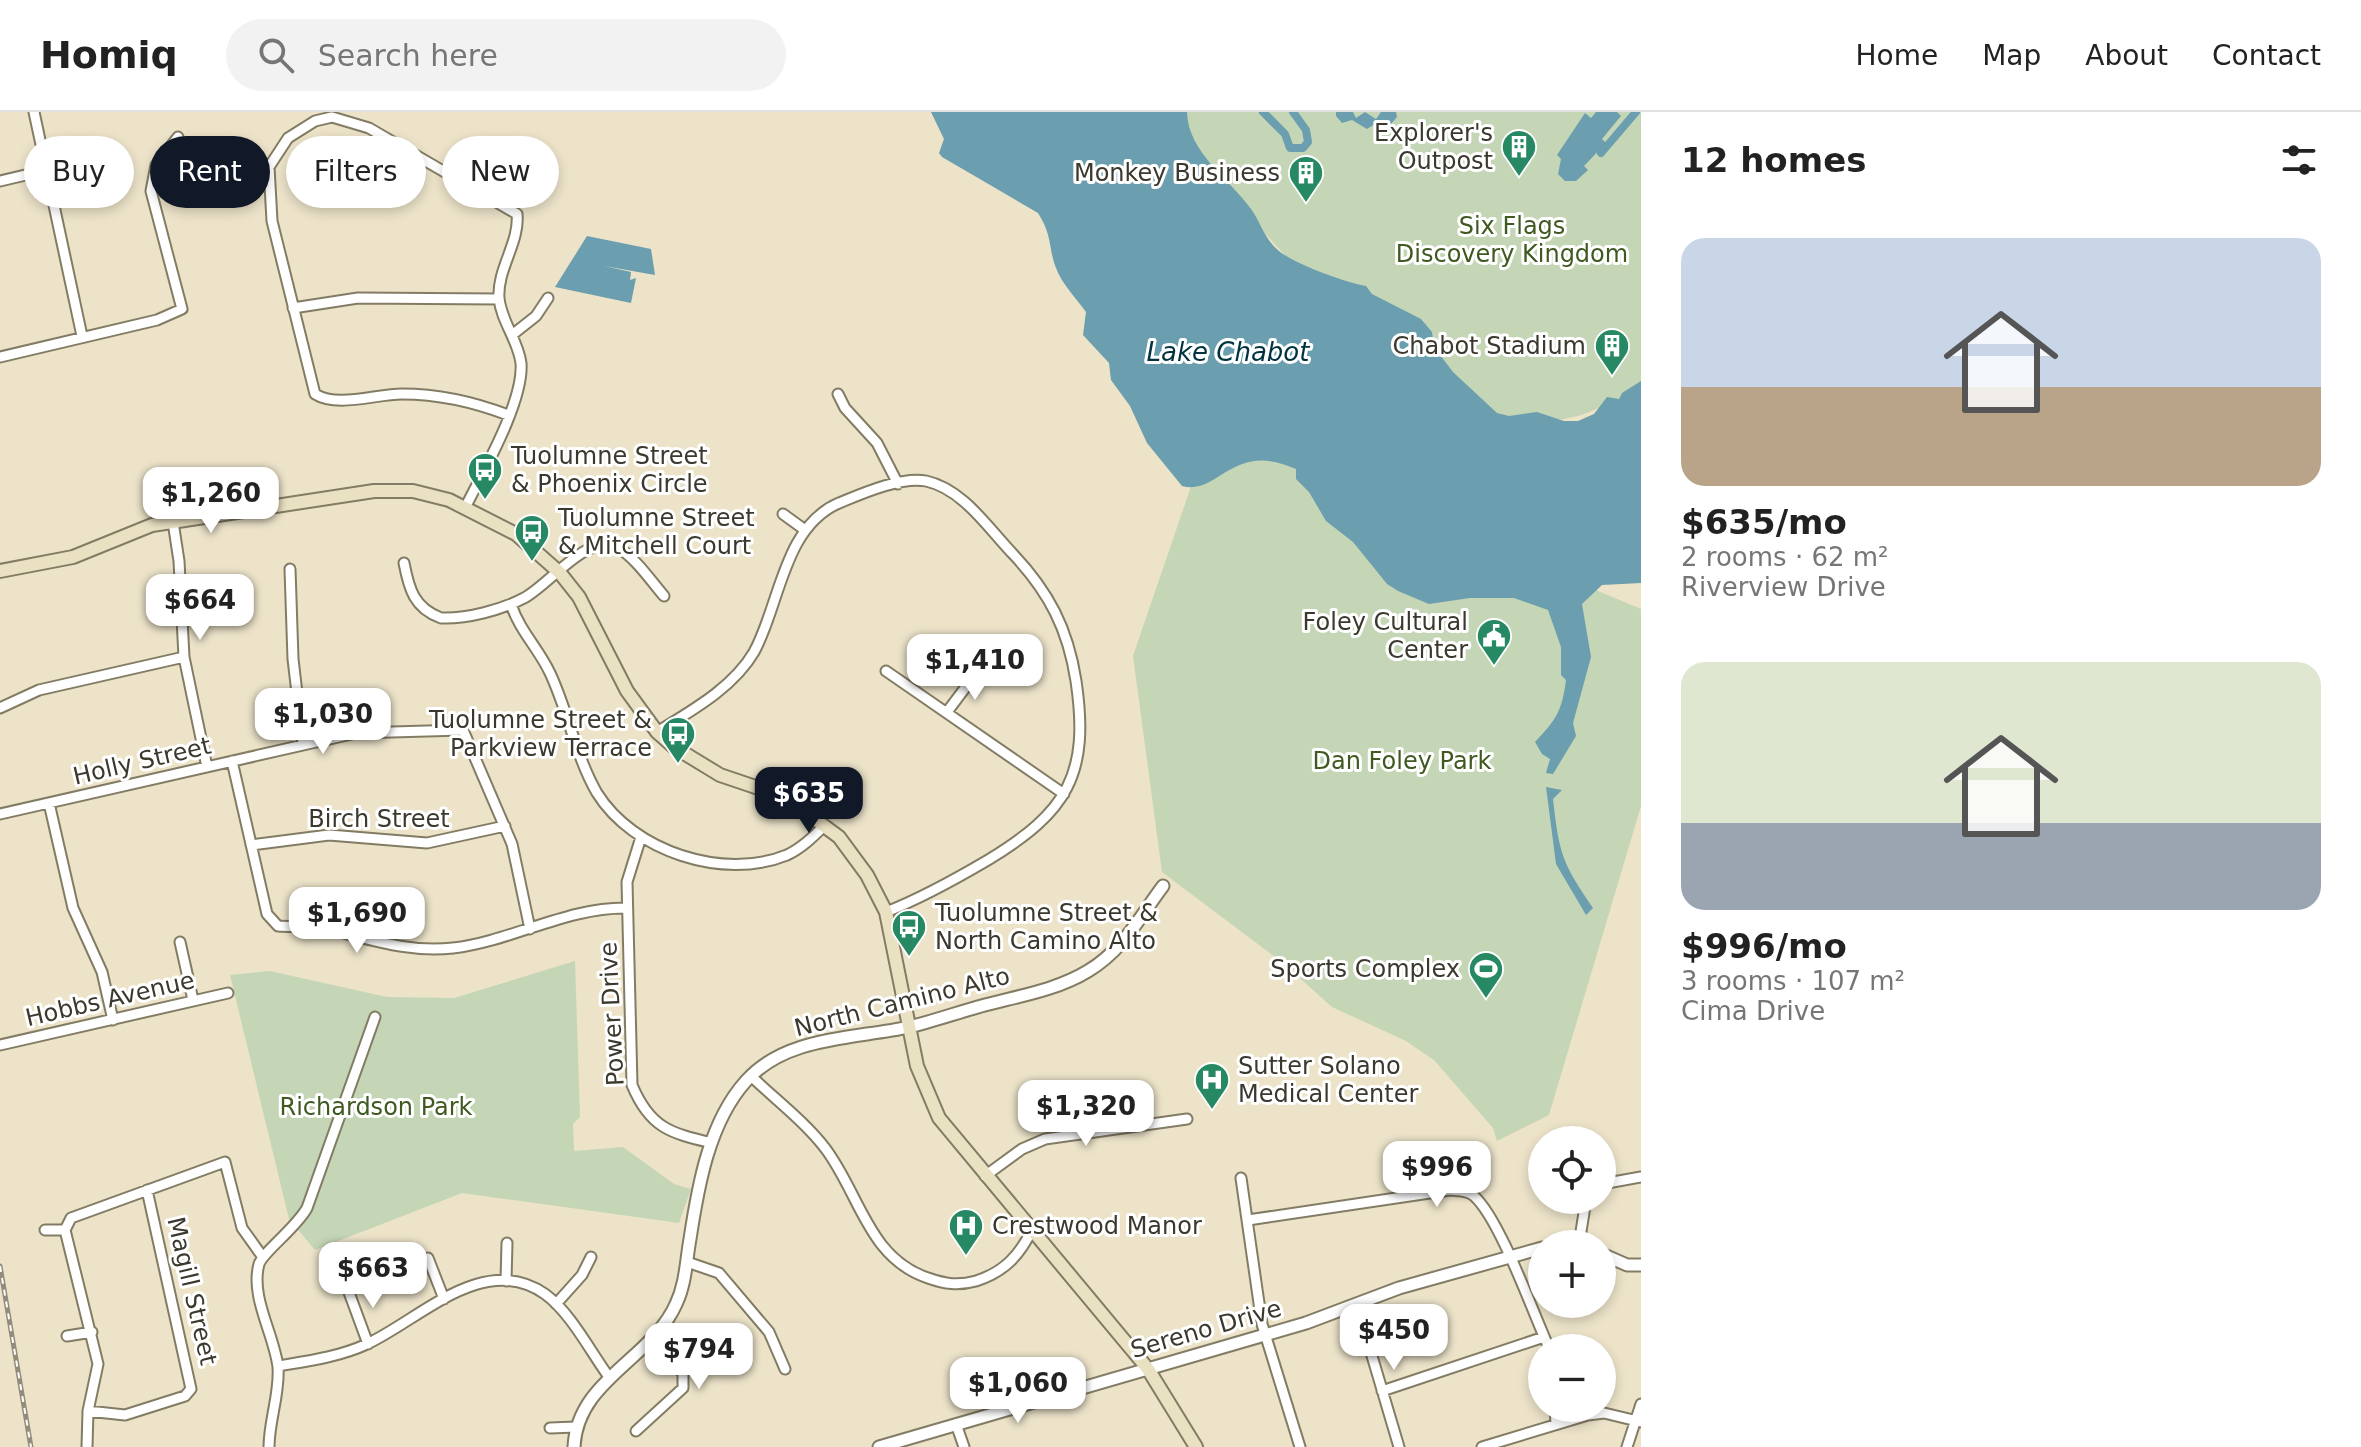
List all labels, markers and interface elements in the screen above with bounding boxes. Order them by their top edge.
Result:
search box [226,19,786,91]
text: Homiq [40,33,178,77]
icon: search [254,33,298,77]
text: Search here [318,38,498,73]
text: Home [1855,39,1938,72]
text: Map [1982,39,2041,72]
text: About [2085,39,2168,72]
text: Contact [2212,39,2321,72]
place label: Explorer's Outpost [1374,119,1493,175]
building icon: Explorer's Outpost [1500,128,1538,178]
chip: Buy [24,136,134,208]
chip: Rent [150,136,270,208]
chip: Filters [286,136,426,208]
chip: New [442,136,559,208]
icon: filters [2277,138,2321,182]
text: 12 homes [1681,140,1866,180]
building icon: Monkey Business [1287,154,1325,204]
place label: Monkey Business [1074,159,1280,187]
park label: Six Flags Discovery Kingdom [1396,212,1628,268]
icon: home [1929,290,2073,434]
building icon: Chabot Stadium [1593,327,1631,377]
place label: Chabot Stadium [1393,332,1586,360]
water label: Lake Chabot [1147,337,1310,367]
place label: Tuolumne Street & Phoenix Circle [510,442,708,498]
bus stop icon: Tuolumne Street & Phoenix Circle [466,451,504,501]
pin: $1,260 [146,467,276,535]
text: $1,260 [161,478,261,508]
text: $635/mo [1681,502,1847,542]
place label: Tuolumne Street & Mitchell Court [557,504,755,560]
bus stop icon: Tuolumne Street & Mitchell Court [513,513,551,563]
text: 2 rooms · 62 m² [1681,542,1889,572]
text: Riverview Drive [1681,572,1886,602]
pin: $664 [153,574,247,642]
text: $664 [164,585,236,615]
place label: Foley Cultural Center [1303,608,1468,664]
public building icon: Foley Cultural Center [1475,617,1513,667]
pin: $1,410 [910,634,1040,702]
text: $1,410 [925,645,1025,675]
pin: $1,030 [258,688,388,756]
text: $1,030 [273,699,373,729]
place label: Tuolumne Street & Parkview Terrace [428,706,652,762]
icon: home [1929,714,2073,858]
bus stop icon: Tuolumne Street & Parkview Terrace [659,715,697,765]
street label: Holly Street [70,732,214,790]
park label: Dan Foley Park [1313,747,1491,775]
pin: $635 [762,767,856,835]
text: $635 [773,778,845,808]
street label: Birch Street [308,805,450,833]
pin: $1,690 [292,887,422,955]
text: $1,690 [307,898,407,928]
place label: Tuolumne Street & North Camino Alto [934,899,1158,955]
bus stop icon: Tuolumne Street & North Camino Alto [890,908,928,958]
text: $996/mo [1681,926,1847,966]
street label: Power Drive [594,941,630,1087]
sports icon: Sports Complex [1467,950,1505,1000]
place label: Sports Complex [1270,955,1460,983]
street label: North Camino Alto [791,962,1013,1042]
street label: Hobbs Avenue [23,966,197,1032]
text: 3 rooms · 107 m² [1681,966,1905,996]
text: Cima Drive [1681,996,1825,1026]
place label: Sutter Solano Medical Center [1238,1052,1418,1108]
hospital icon: Sutter Solano Medical Center [1193,1061,1231,1111]
pin: $1,320 [1021,1080,1151,1148]
text: $1,320 [1036,1091,1136,1121]
park label: Richardson Park [279,1093,473,1121]
map controls [1528,1126,1616,1422]
button: locate [1528,1126,1616,1214]
pin: $996 [1390,1141,1484,1209]
text: $996 [1401,1152,1473,1182]
hospital icon: Crestwood Manor [947,1207,985,1257]
place label: Crestwood Manor [992,1212,1202,1240]
street label: Magill Street [161,1214,223,1368]
button: + [1528,1230,1616,1318]
pin: $663 [326,1242,420,1310]
text: $663 [337,1253,409,1283]
street label: Sereno Drive [1127,1294,1285,1364]
pin: $450 [1347,1304,1441,1372]
text: $450 [1358,1315,1430,1345]
pin: $794 [652,1323,746,1391]
text: $794 [663,1334,735,1364]
button: − [1528,1334,1616,1422]
pin: $1,060 [953,1357,1083,1425]
text: $1,060 [968,1368,1068,1398]

